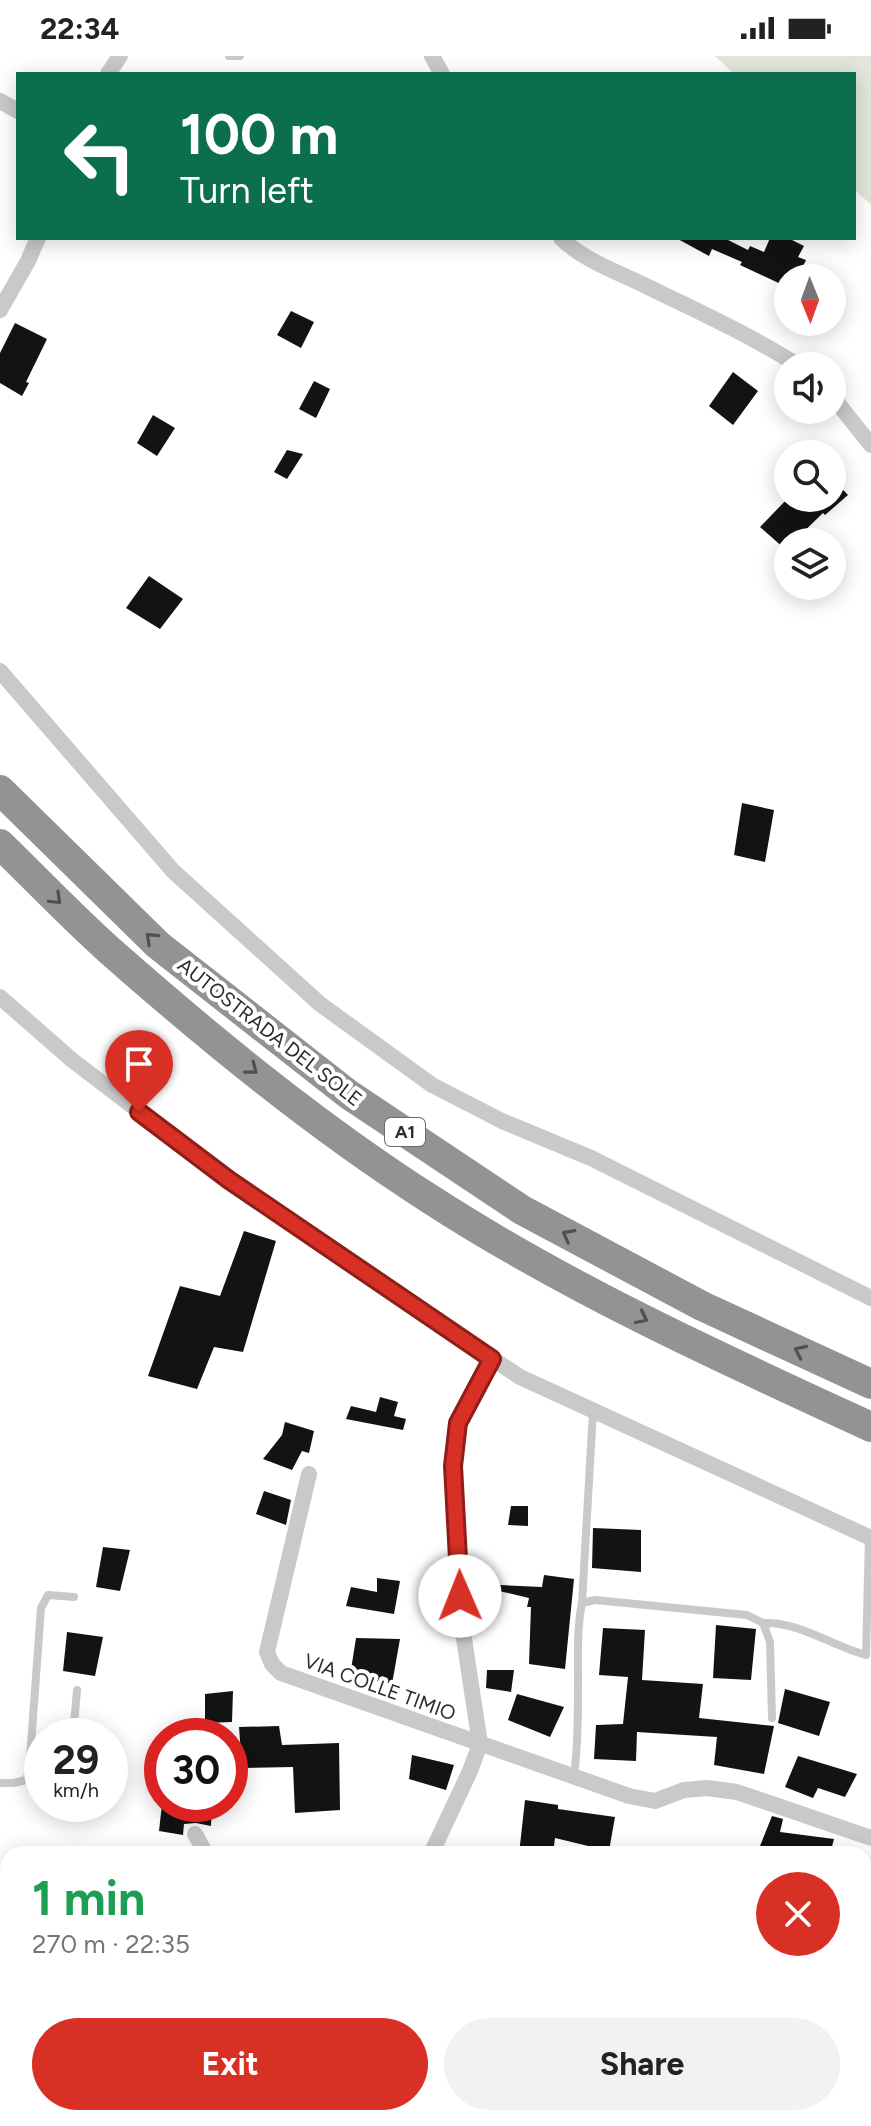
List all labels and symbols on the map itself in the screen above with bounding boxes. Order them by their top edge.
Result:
north arrow [774,264,846,336]
one-way arrow [47,889,61,904]
one-way arrow [146,934,161,948]
street label: AUTOSTRADA DEL SOLE [173,953,367,1111]
pin [105,1030,173,1112]
one-way arrow [243,1060,258,1074]
road number: A1 [385,1118,425,1146]
one-way arrow [562,1229,576,1244]
one-way arrow [634,1308,649,1324]
one-way arrow [794,1345,808,1361]
position arrow [418,1554,502,1638]
street label: VIA COLLE TIMIO [301,1648,459,1726]
speed limit sign: 30 [144,1718,248,1822]

